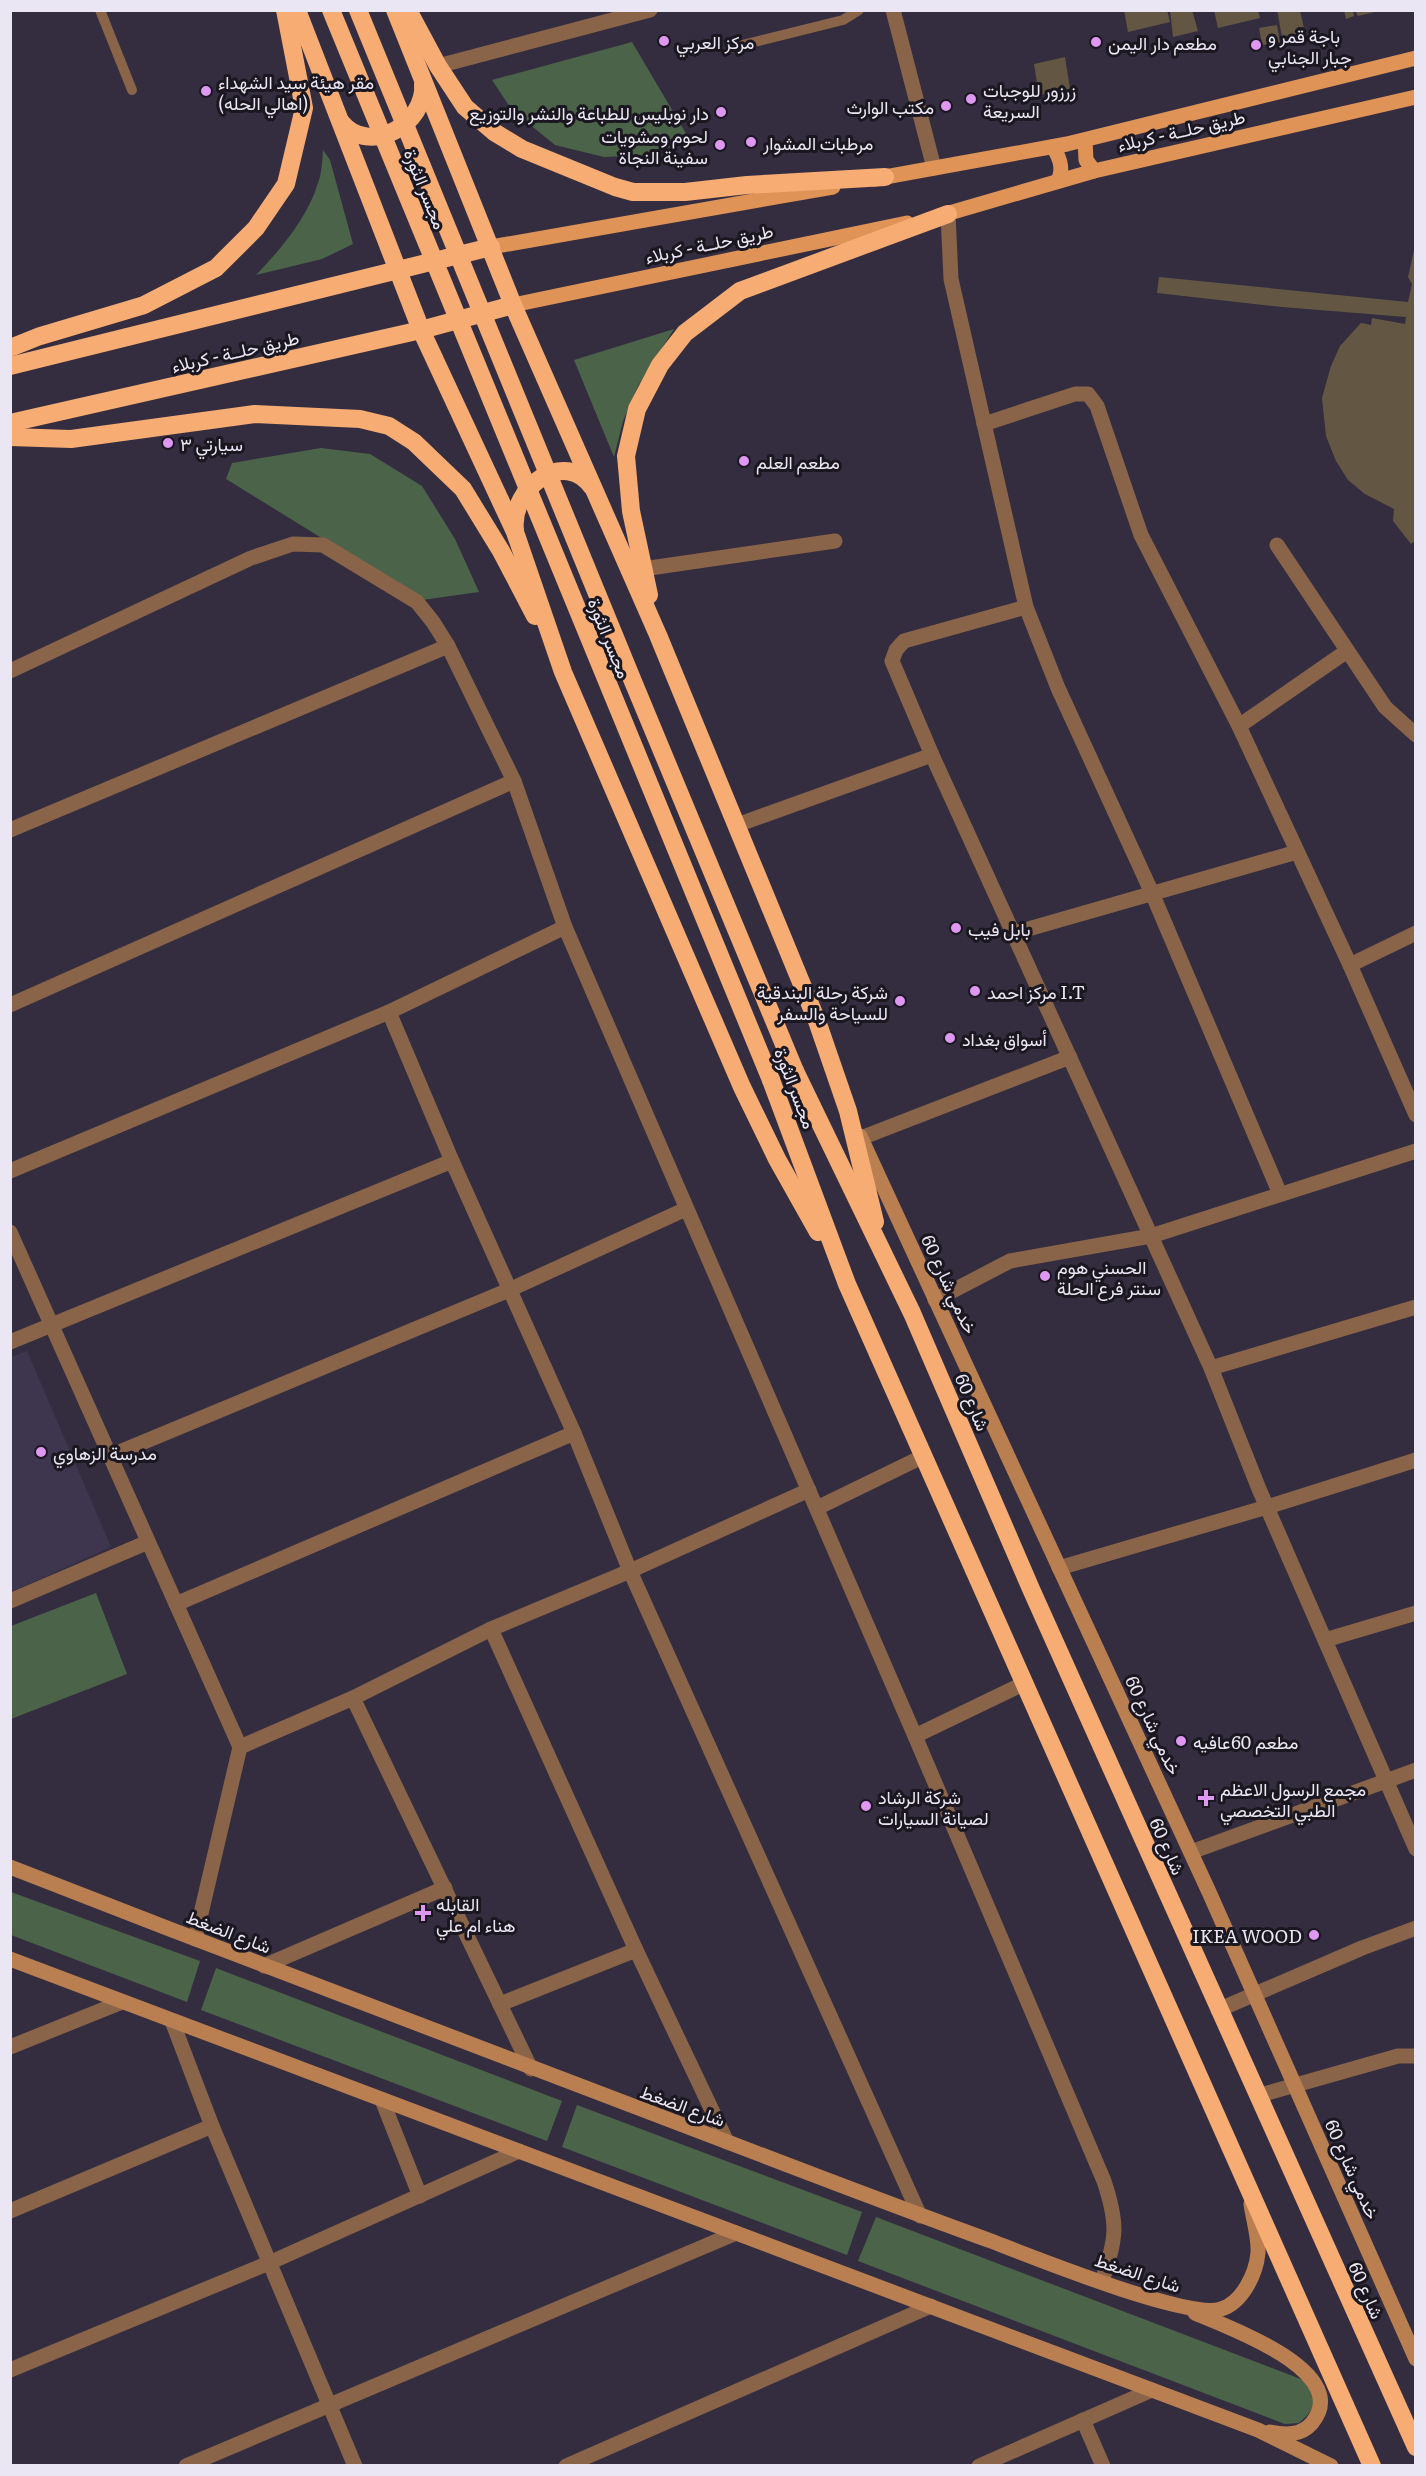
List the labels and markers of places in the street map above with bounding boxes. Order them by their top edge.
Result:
place label: باجة قمر و جبار الجنابي [1268,22,1352,73]
place label: مركز العربي [676,28,754,58]
place label: مطعم دار اليمن [1108,29,1217,56]
marker: مركز العربي [657,34,671,48]
marker: مطعم دار اليمن [1089,35,1103,49]
marker: باجة قمر و جبار الجنابي [1249,38,1263,52]
place label: مقر هيئة سيد الشهداء (اهالي الحله) [218,68,374,119]
place label: زرزور للوجبات السريعة [983,76,1076,124]
marker: مقر هيئة سيد الشهداء (اهالي الحله) [199,84,213,98]
marker: زرزور للوجبات السريعة [964,92,978,106]
place label: مكتب الوارث [846,93,934,120]
place label: دار نوبليس للطباعة والنشر والتوزيع [469,99,709,126]
marker: مكتب الوارث [939,99,953,113]
marker: دار نوبليس للطباعة والنشر والتوزيع [714,105,728,119]
place label: لحوم ومشويات سفينة النجاة [601,122,708,170]
place label: مرطبات المشوار [762,129,873,156]
marker: مرطبات المشوار [744,135,758,149]
marker: لحوم ومشويات سفينة النجاة [713,138,727,152]
place label: سيارتي ٣ [180,430,243,460]
marker: سيارتي ٣ [161,436,175,450]
place label: مطعم العلم [756,448,840,475]
marker: مطعم العلم [737,454,751,468]
place label: بابل فيب [968,915,1030,942]
marker: بابل فيب [949,921,963,935]
place label: شركة رحلة البندقية للسياحة والسفر [757,978,888,1026]
place label: مركز احمد I.T [987,978,1085,1005]
marker: مركز احمد I.T [968,984,982,998]
marker: شركة رحلة البندقية للسياحة والسفر [893,994,907,1008]
place label: أسواق بغداد [962,1025,1047,1052]
marker: أسواق بغداد [943,1031,957,1045]
place label: الحسني هوم سنتر فرع الحلة [1057,1253,1161,1301]
marker: الحسني هوم سنتر فرع الحلة [1038,1269,1052,1283]
place label: مدرسة الزهاوي [53,1439,157,1469]
marker: مدرسة الزهاوي [34,1445,48,1459]
place label: مطعم 60عافيه [1193,1728,1298,1755]
marker: مطعم 60عافيه [1174,1734,1188,1748]
place label: مجمع الرسول الاعظم الطبي التخصصي [1220,1775,1366,1826]
place label: شركة الرشاد لصيانة السيارات [878,1783,989,1831]
marker: مجمع الرسول الاعظم الطبي التخصصي [1197,1789,1215,1807]
marker: شركة الرشاد لصيانة السيارات [859,1799,873,1813]
place label: القابله هناء ام علي [436,1890,515,1941]
marker: القابله هناء ام علي [414,1904,432,1922]
place label: IKEA WOOD [1192,1922,1302,1949]
marker: IKEA WOOD [1307,1928,1321,1942]

